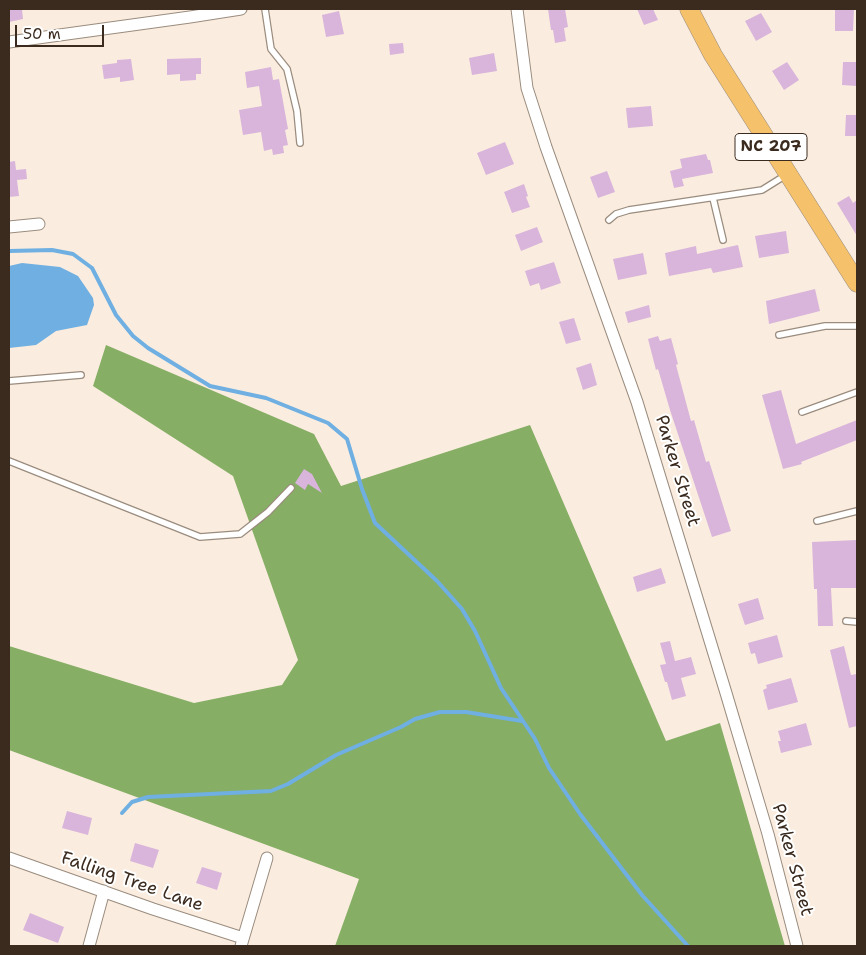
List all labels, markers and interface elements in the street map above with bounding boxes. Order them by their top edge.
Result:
scale bar [18,15,106,47]
text: 50 m [23,24,61,44]
road number: NC 207 [735,134,807,160]
street label: Parker Street [650,413,704,529]
street label: Parker Street [767,801,817,919]
street label: Falling Tree Lane [58,848,206,916]

